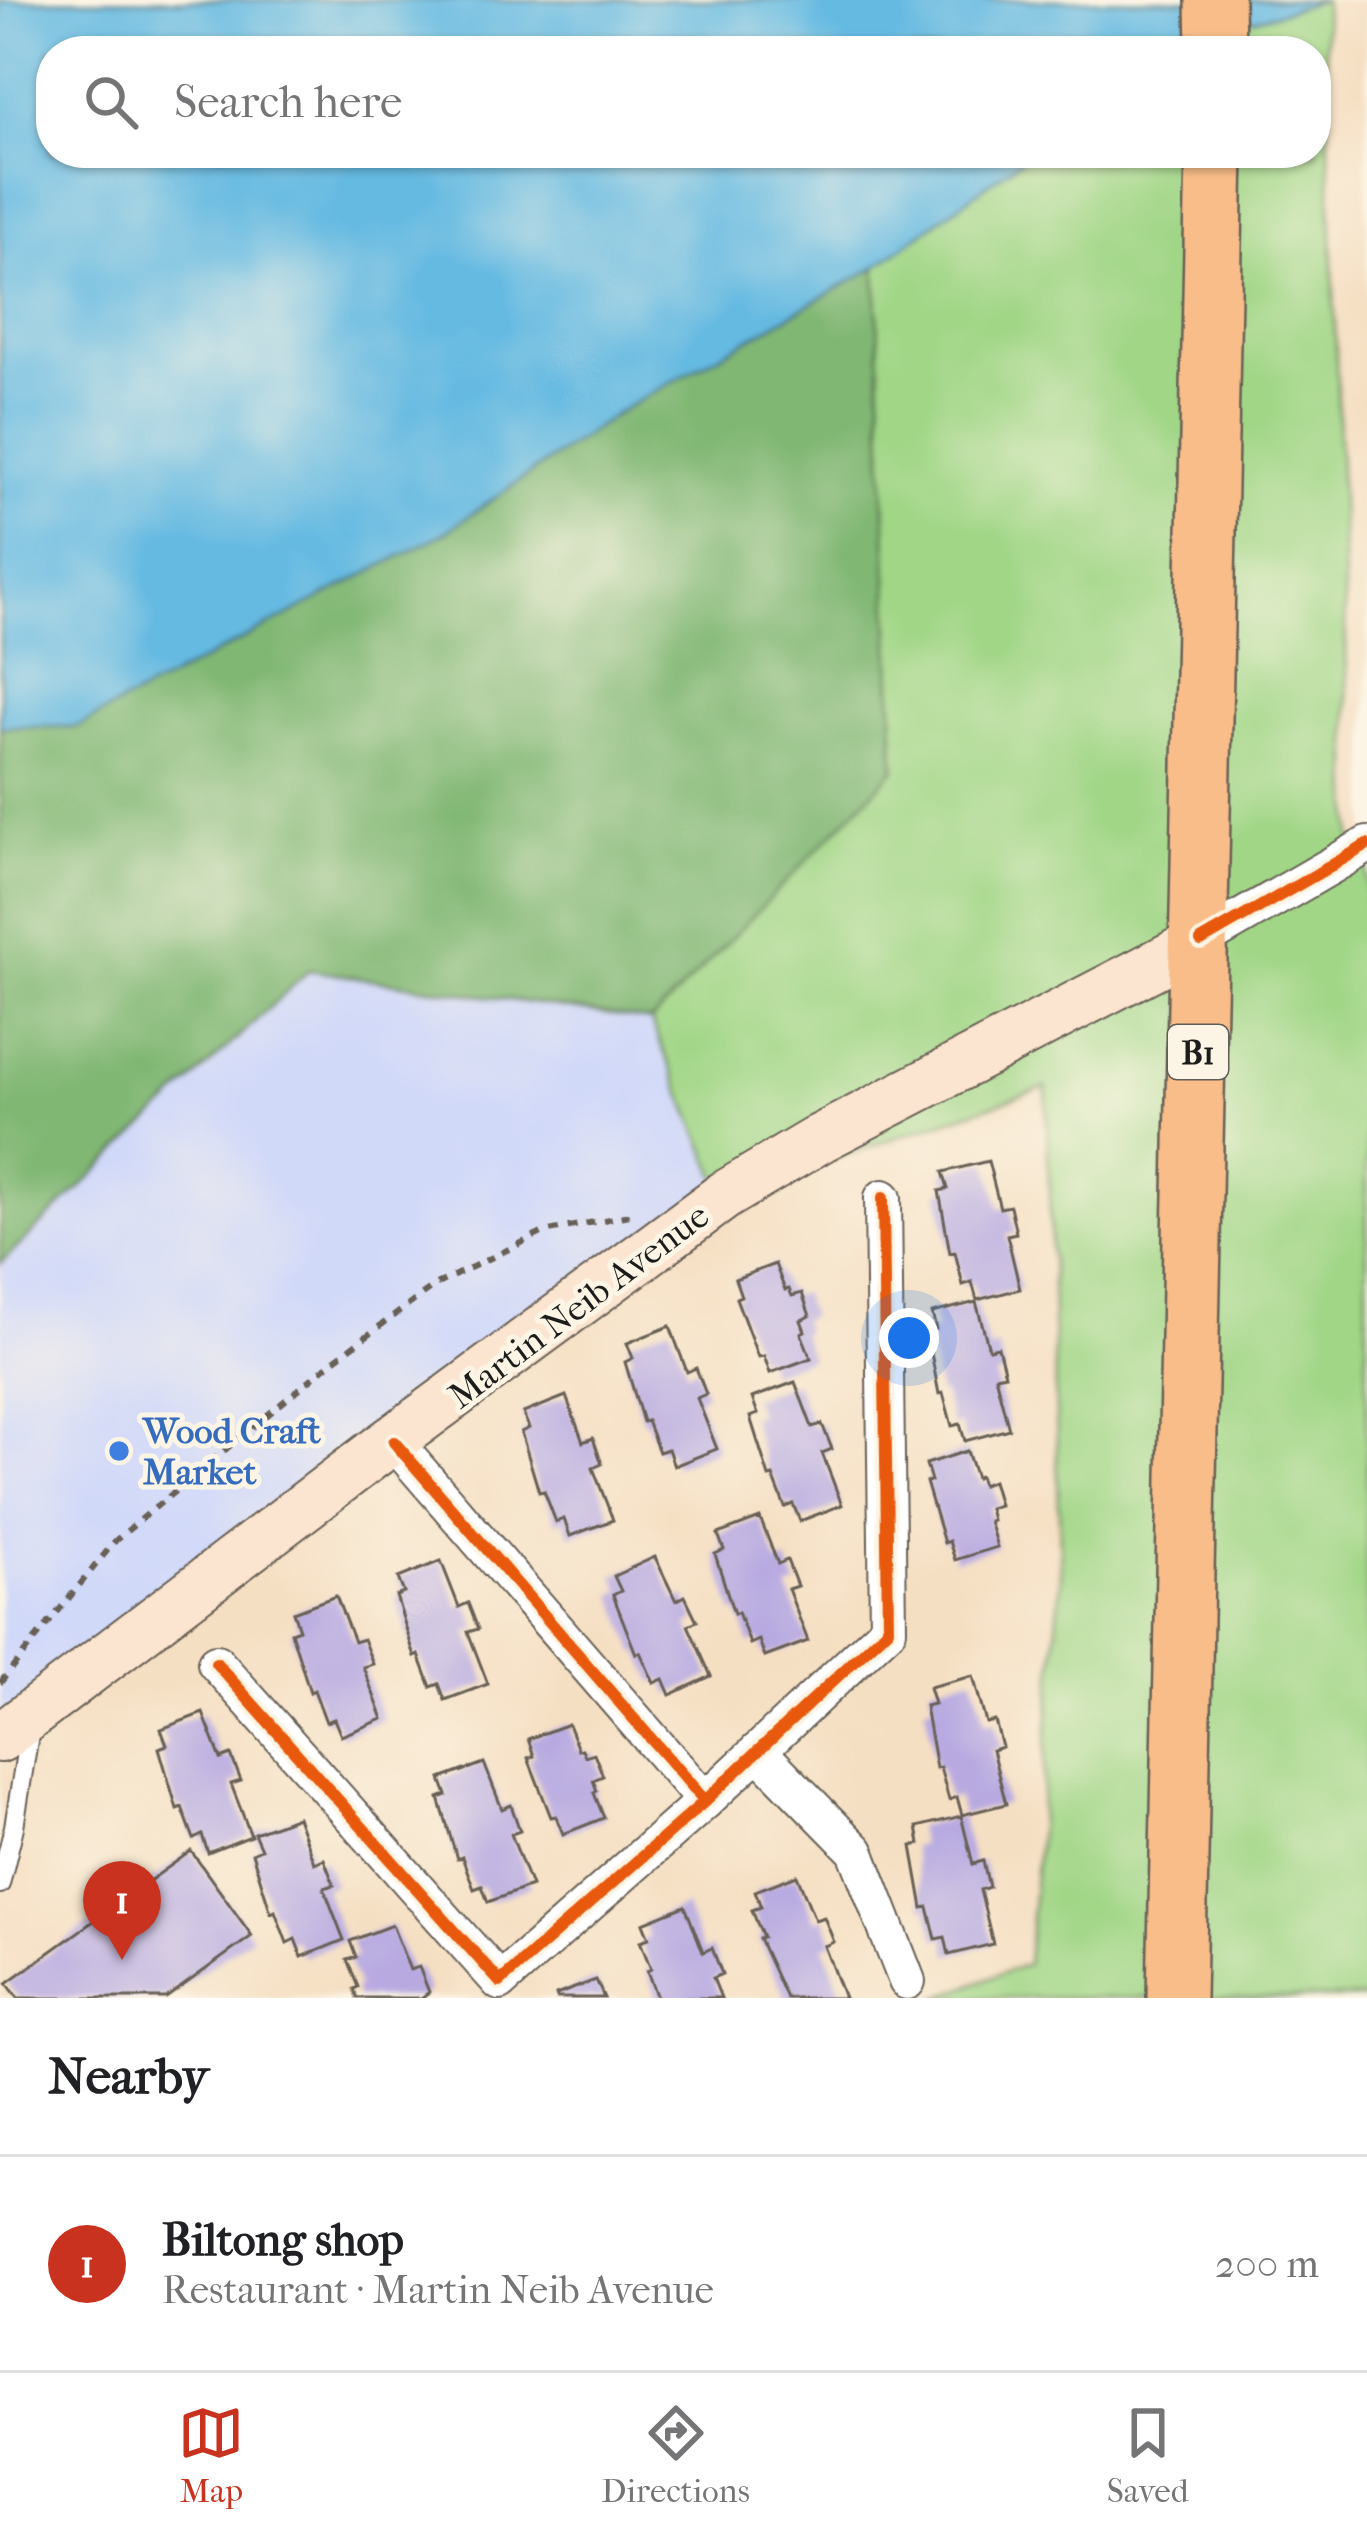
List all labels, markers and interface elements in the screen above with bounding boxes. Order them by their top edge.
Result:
search box [36,36,1331,168]
icon: search [78,69,144,135]
text: Search here [174,76,402,129]
road number: B1 [1168,1025,1228,1079]
street label: Martin Neib Avenue [440,1194,717,1417]
your location [879,1308,939,1368]
place label: Wood Craft Market [141,1410,322,1493]
marker: Wood Craft Market [106,1438,132,1464]
pin: 1 [83,1861,161,1960]
text: Nearby [48,2046,209,2106]
text: Biltong shop [162,2214,404,2267]
text: 1 [80,2241,94,2287]
text: 200 m [1215,2241,1319,2287]
text: Restaurant · Martin Neib Avenue [162,2267,714,2313]
tab: Map [178,2400,244,2511]
tab: Directions [601,2400,750,2511]
tab: Saved [1107,2400,1189,2511]

